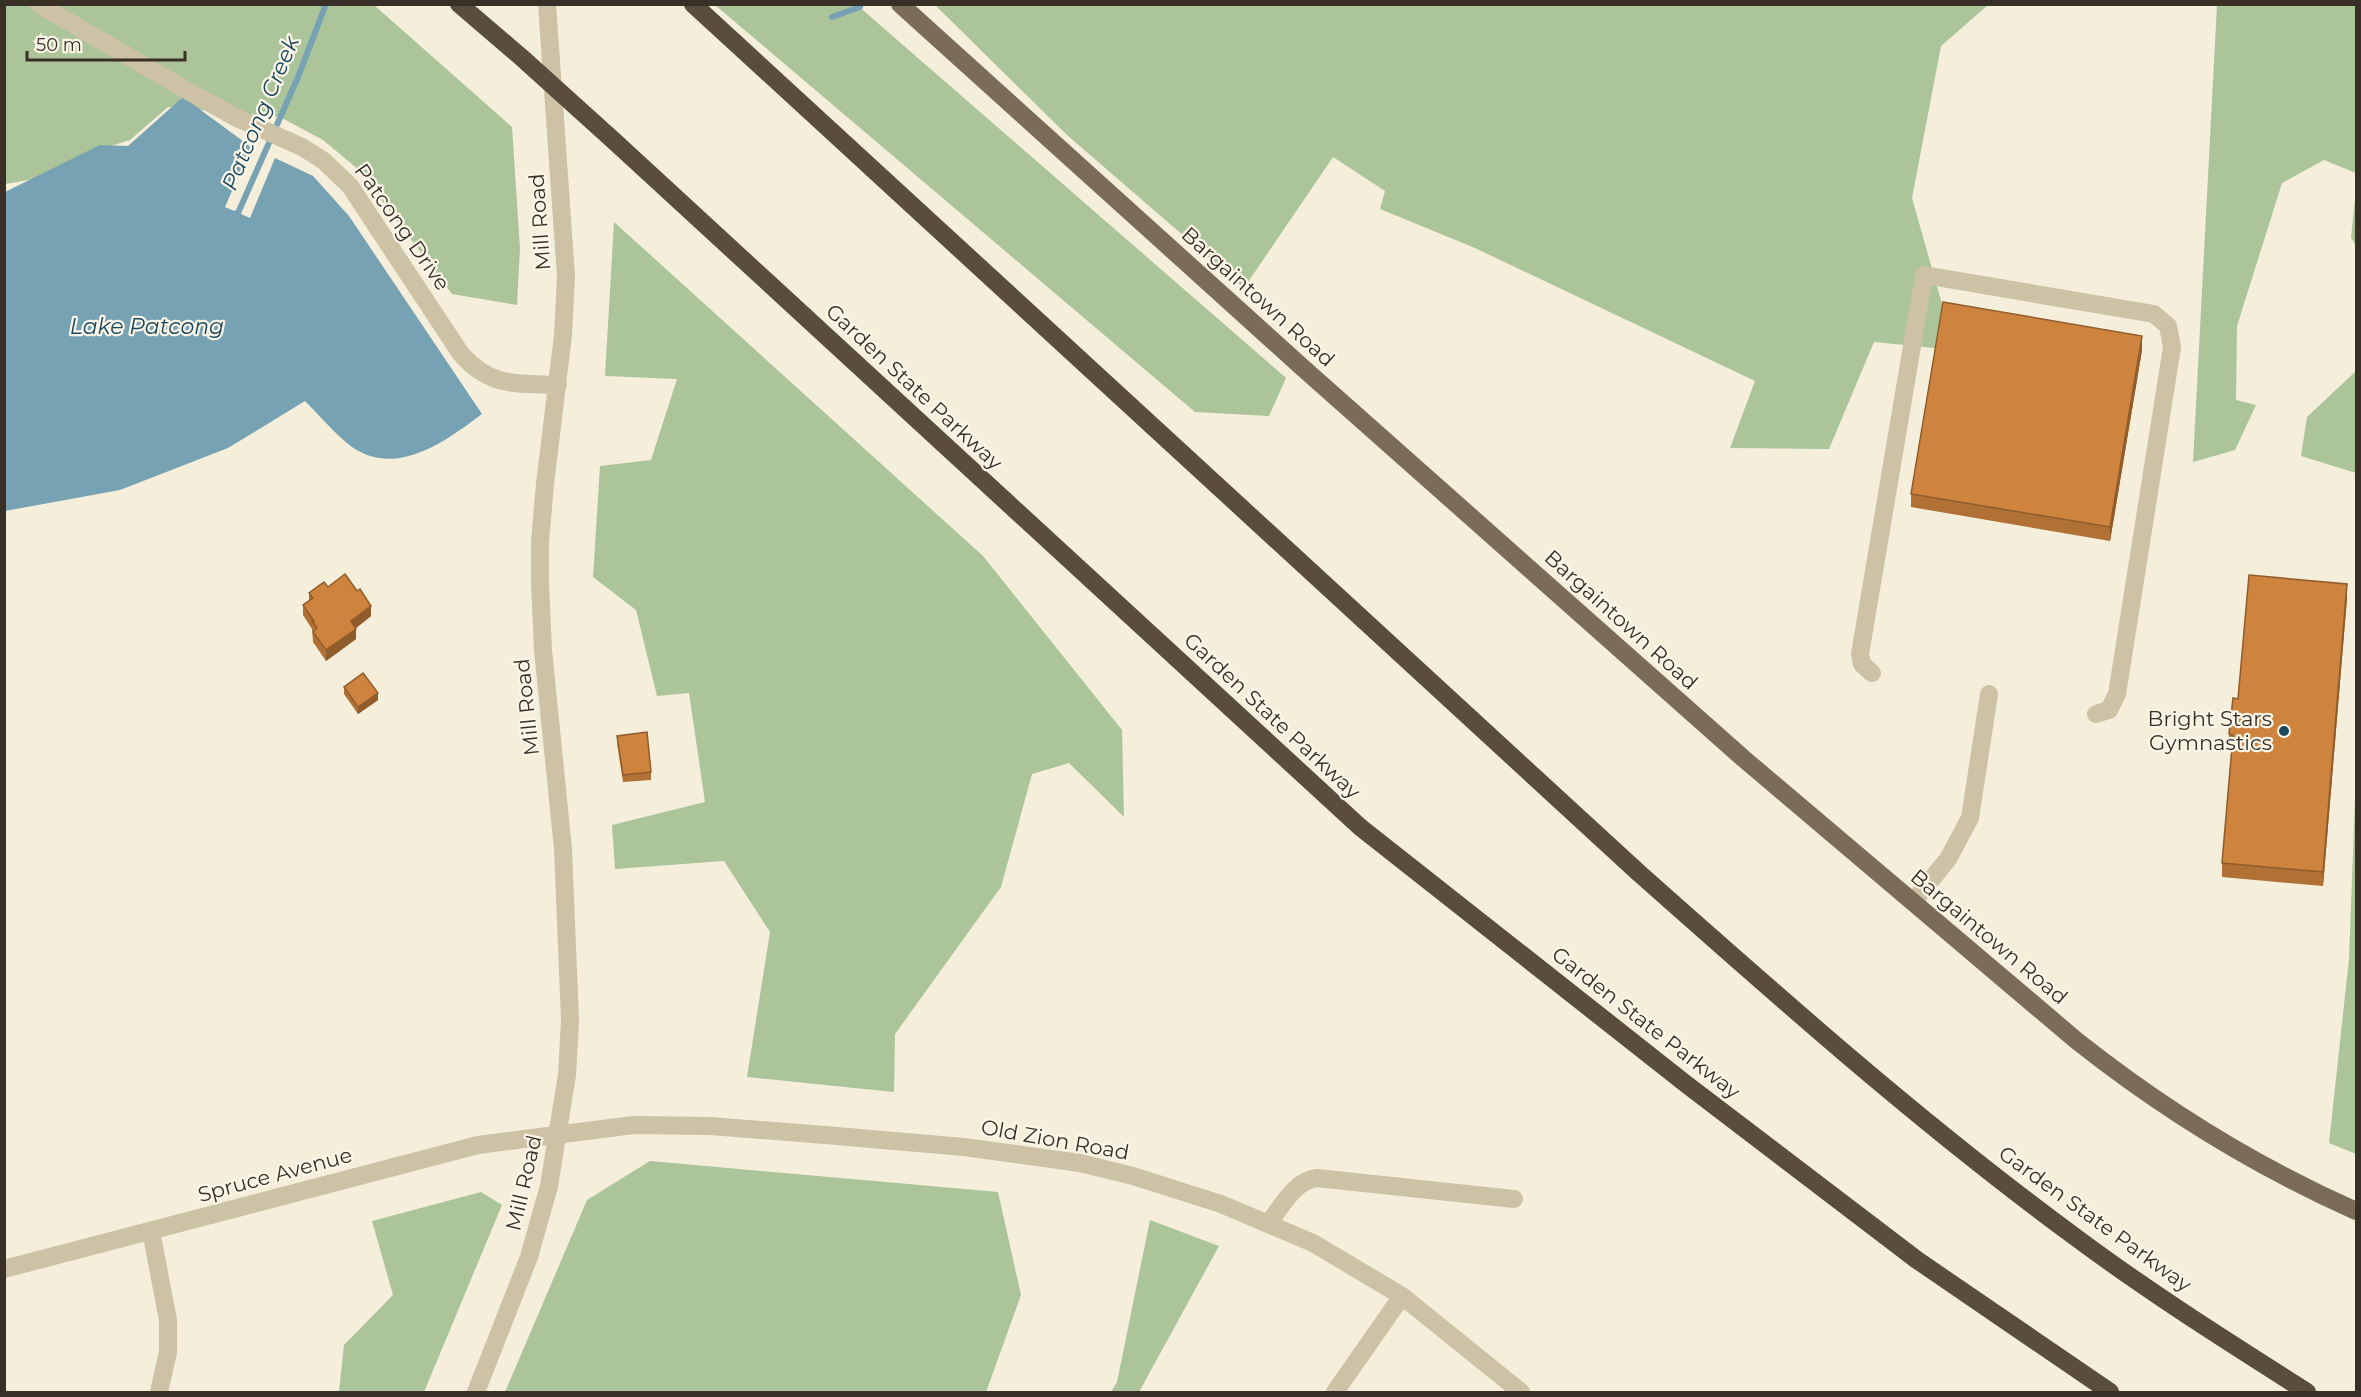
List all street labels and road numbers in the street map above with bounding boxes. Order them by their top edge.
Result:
street label: Patcong Drive [349,158,455,295]
street label: Mill Road [524,173,555,271]
street label: Bargaintown Road [1177,221,1340,372]
street label: Garden State Parkway [821,298,1008,475]
street label: Bargaintown Road [1540,544,1703,695]
street label: Garden State Parkway [1179,627,1366,804]
street label: Mill Road [509,657,544,757]
street label: Bargaintown Road [1906,864,2073,1010]
street label: Garden State Parkway [1547,941,1746,1104]
street label: Old Zion Road [979,1114,1131,1165]
street label: Mill Road [500,1133,547,1233]
street label: Garden State Parkway [1994,1140,2197,1297]
street label: Spruce Avenue [195,1142,355,1207]

